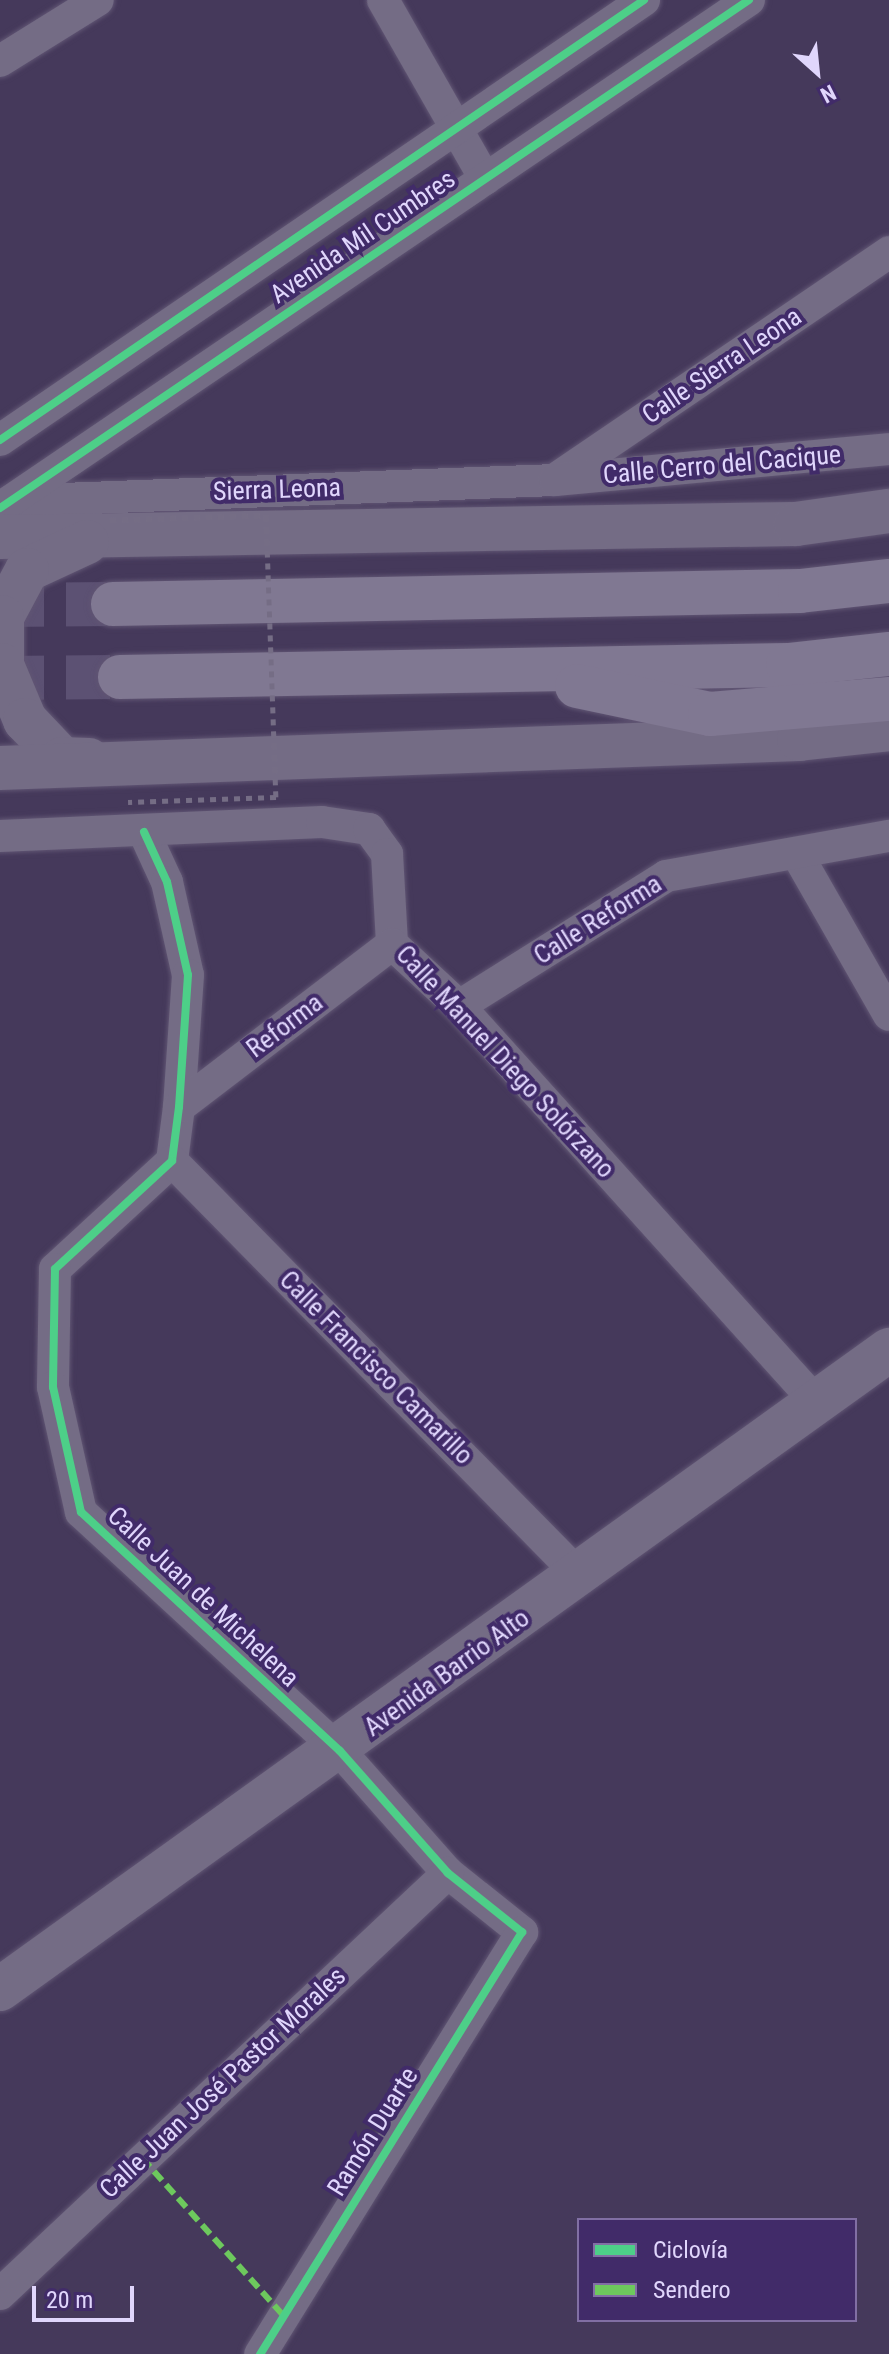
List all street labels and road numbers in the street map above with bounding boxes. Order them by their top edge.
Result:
street label: Avenida Mil Cumbres [265,164,461,310]
street label: Calle Sierra Leona [636,301,808,431]
street label: Calle Cerro del Cacique [602,439,842,491]
street label: Sierra Leona [212,472,342,508]
street label: Calle Reforma [528,868,668,972]
street label: Calle Manuel Diego Solórzano [389,939,621,1185]
street label: Reforma [241,987,329,1065]
street label: Calle Francisco Camarillo [273,1265,479,1471]
street label: Calle Juan de Michelena [101,1500,305,1694]
street label: Avenida Barrio Alto [358,1603,536,1743]
street label: Calle Juan José Pastor Morales [94,1961,352,2205]
street label: Ramón Duarte [321,2062,425,2202]

